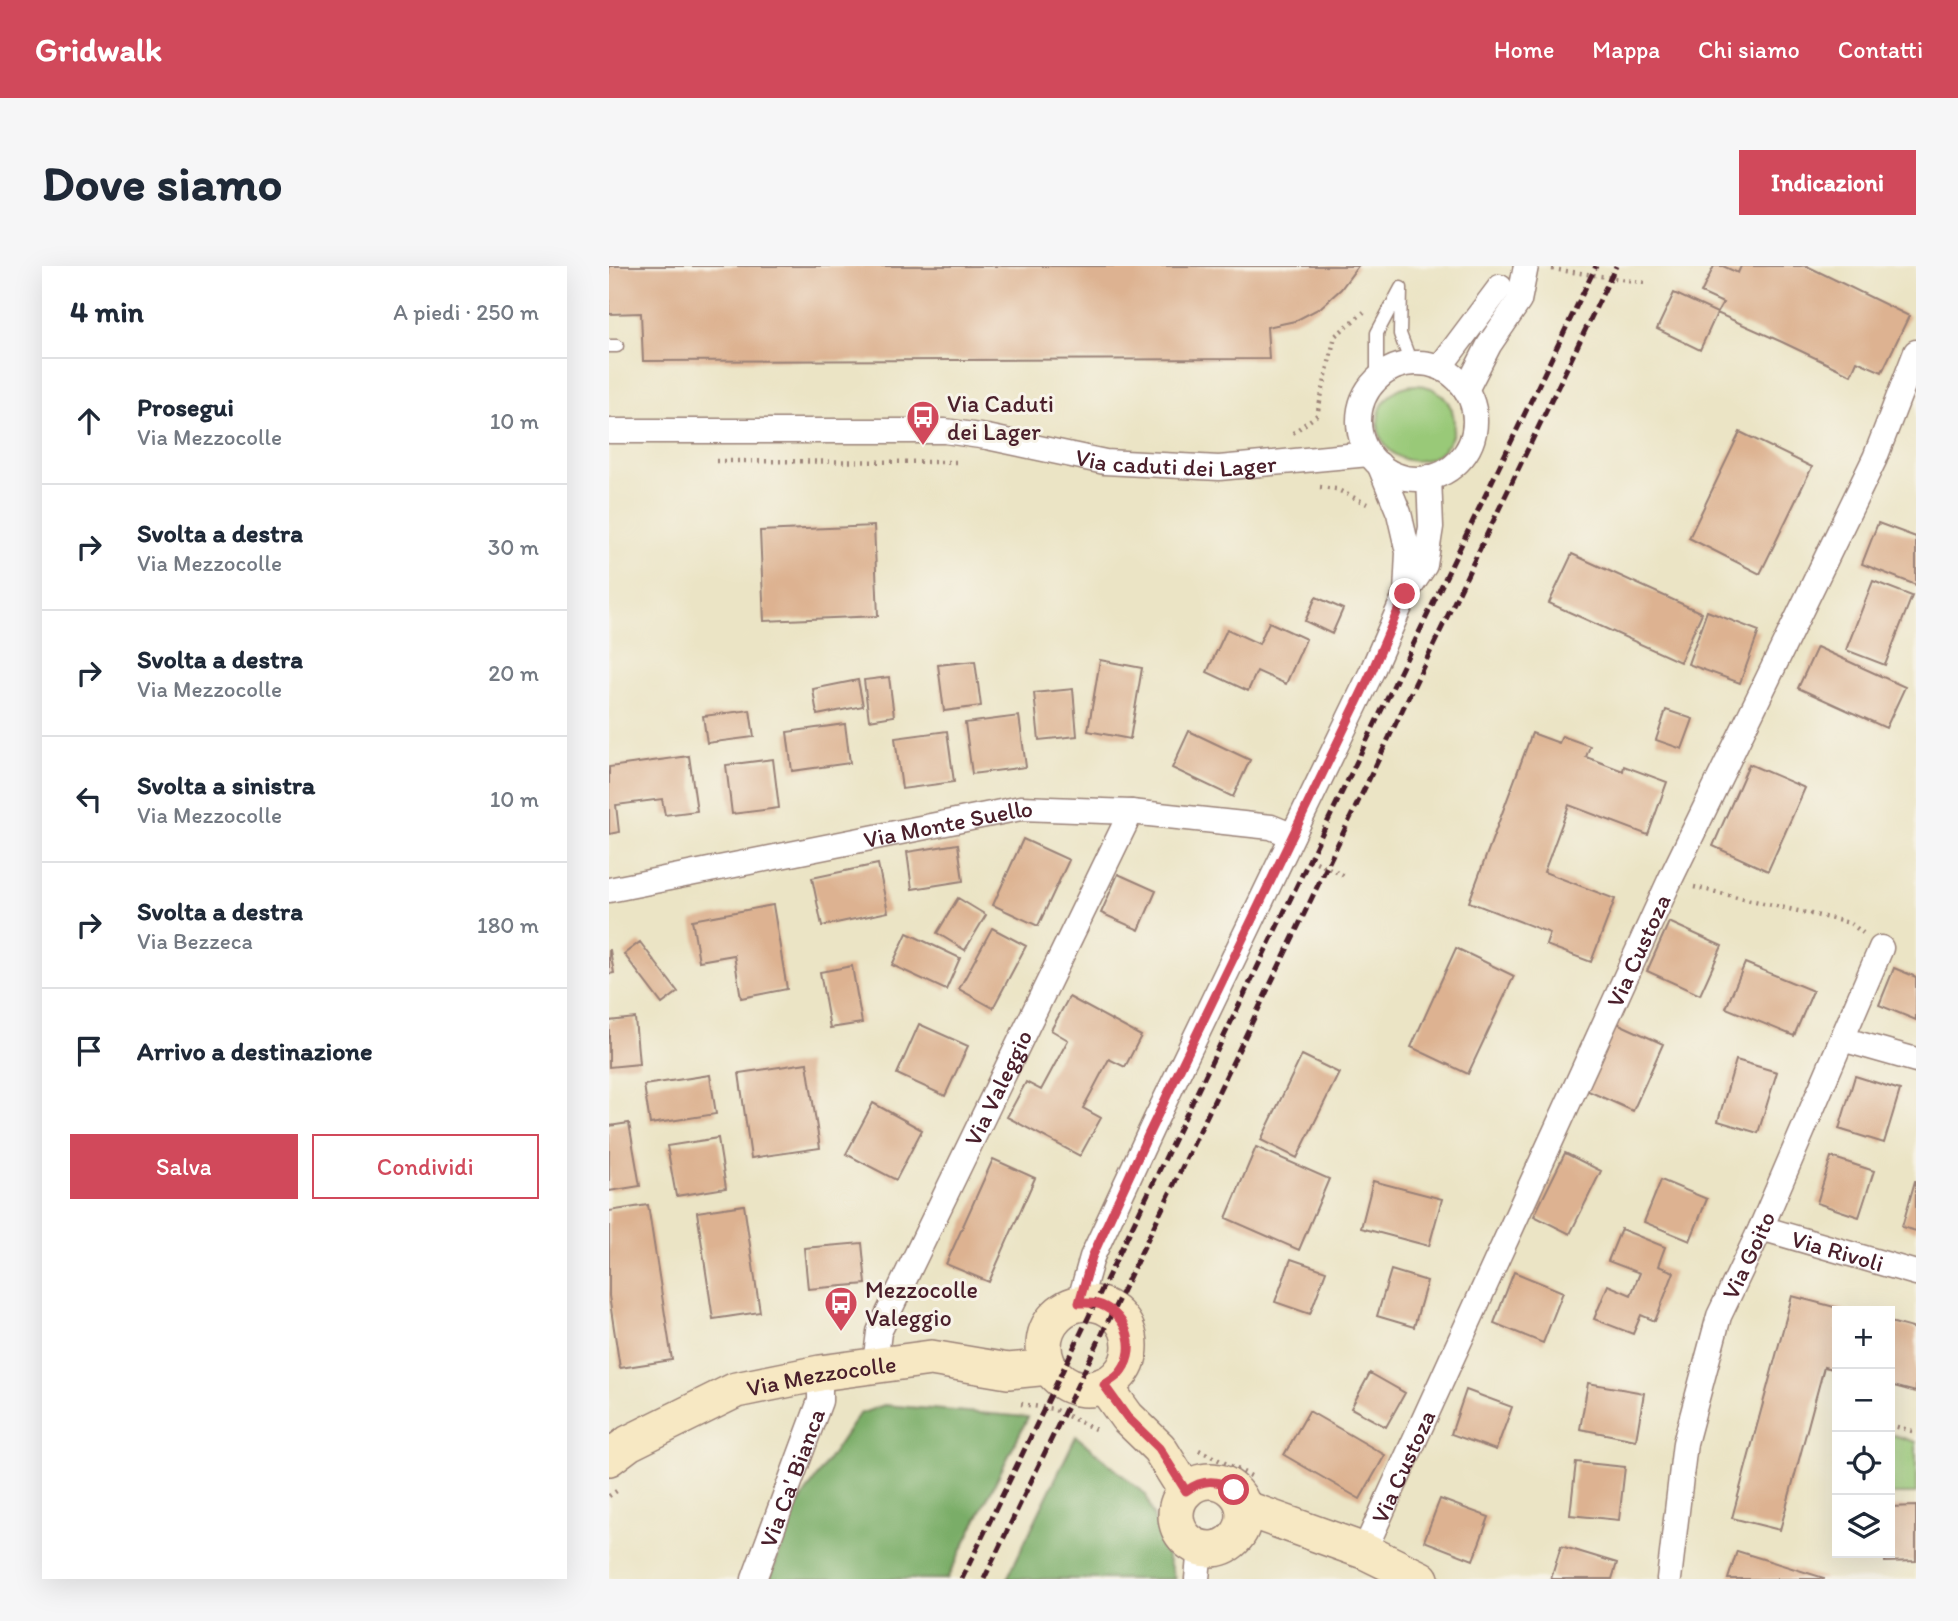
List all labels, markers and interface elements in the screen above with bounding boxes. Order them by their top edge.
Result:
text: Gridwalk [35,30,162,69]
text: Home [1494,35,1554,64]
text: Mappa [1592,35,1660,64]
text: Chi siamo [1698,35,1800,64]
text: Contatti [1838,35,1923,64]
button: Indicazioni [1739,150,1916,215]
text: Dove siamo [42,153,282,212]
text: 4 min [70,293,144,330]
text: A piedi · 250 m [393,298,539,326]
place label: Via Caduti dei Lager [947,389,1054,446]
text: Prosegui [137,391,234,423]
bus stop icon: Via Caduti dei Lager [904,398,942,447]
icon: ahead [70,402,108,440]
text: 10 m [490,407,539,435]
text: Via Mezzocolle [137,423,282,451]
street label: Via caduti dei Lager [1073,442,1278,482]
text: Svolta a destra [137,517,303,549]
icon: right [70,528,108,566]
text: 30 m [488,533,539,561]
text: Via Mezzocolle [137,549,282,577]
route end [1389,578,1420,609]
text: Svolta a destra [137,643,303,675]
icon: right [70,654,108,692]
text: 20 m [488,659,539,687]
text: Via Mezzocolle [137,675,282,703]
text: Svolta a sinistra [137,769,315,801]
icon: left [70,780,108,818]
text: 10 m [490,785,539,813]
street label: Via Monte Suello [861,794,1034,854]
text: Via Mezzocolle [137,801,282,829]
street label: Via Custoza [1599,889,1676,1012]
text: Svolta a destra [137,895,303,927]
icon: right [70,906,108,944]
text: 180 m [477,911,539,939]
text: Via Bezzeca [137,927,253,955]
street label: Via Valeggio [957,1025,1038,1150]
icon: arrive [70,1032,108,1070]
text: Arrivo a destinazione [137,1035,373,1067]
button: Salva [70,1134,298,1199]
button: Condividi [312,1134,539,1199]
street label: Via Goito [1715,1207,1781,1304]
street label: Via Rivoli [1788,1223,1887,1277]
place label: Mezzocolle Valeggio [865,1275,978,1332]
bus stop icon: Mezzocolle Valeggio [822,1284,860,1333]
map controls [1832,1306,1895,1558]
button: + [1832,1306,1895,1369]
street label: Via Mezzocolle [744,1348,898,1402]
button: − [1832,1369,1895,1432]
street label: Via Ca' Bianca [753,1404,831,1551]
street label: Via Custoza [1364,1405,1441,1528]
button: locate [1832,1432,1895,1495]
route start [1218,1474,1249,1505]
button: layers [1832,1495,1895,1558]

